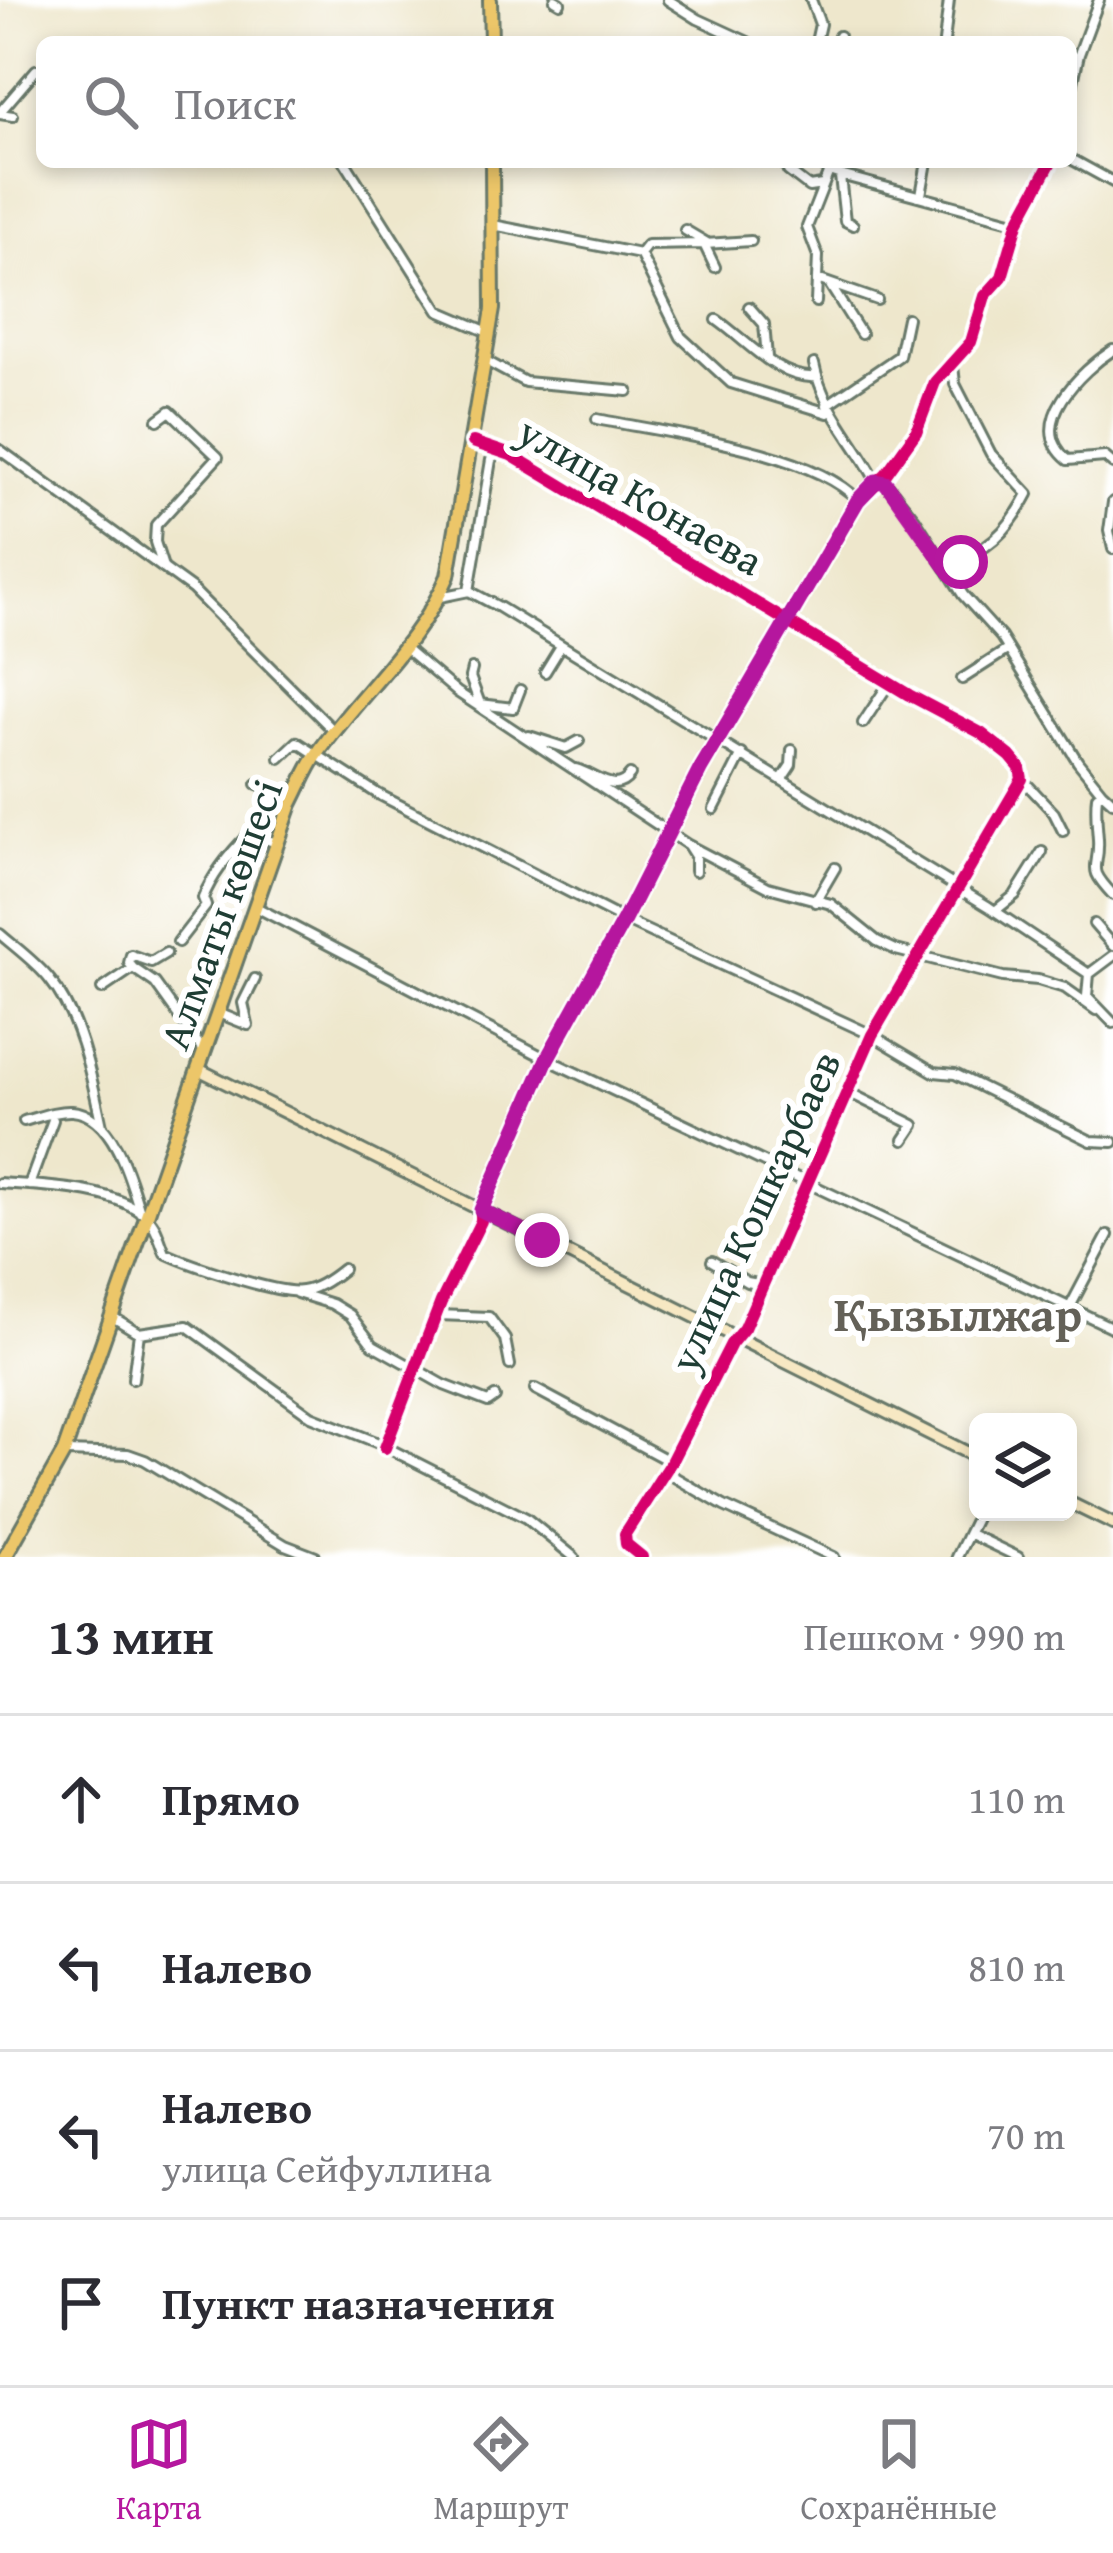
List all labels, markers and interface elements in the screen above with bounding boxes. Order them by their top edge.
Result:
search box [36,36,1077,168]
icon: search [78,69,144,135]
text: Поиск [174,70,296,135]
street label: улица Конаева [506,399,775,590]
route start [934,535,988,589]
street label: Алматы көшесі [143,771,297,1057]
street label: улица Кошкарбаев [652,1040,855,1382]
route end [515,1213,569,1267]
district label: Қызылжар [834,1278,1082,1349]
map controls [969,1413,1077,1521]
button: layers [969,1413,1077,1521]
text: 13 мин [48,1598,214,1673]
text: Пешком · 990 m [803,1607,1065,1664]
icon: ahead [48,1766,114,1832]
text: Прямо [162,1766,300,1831]
text: 110 m [968,1770,1065,1827]
icon: left [48,1934,114,2000]
text: Налево [162,1934,312,1999]
text: 810 m [968,1938,1065,1995]
text: Налево [162,2074,312,2139]
icon: left [48,2102,114,2168]
text: 70 m [987,2106,1065,2163]
text: улица Сейфуллина [162,2139,492,2196]
icon: arrive [48,2270,114,2336]
text: Пункт назначения [162,2270,555,2335]
tab: Карта [116,2411,201,2531]
tab: Маршрут [433,2411,568,2531]
tab: Сохранённые [800,2411,997,2531]

